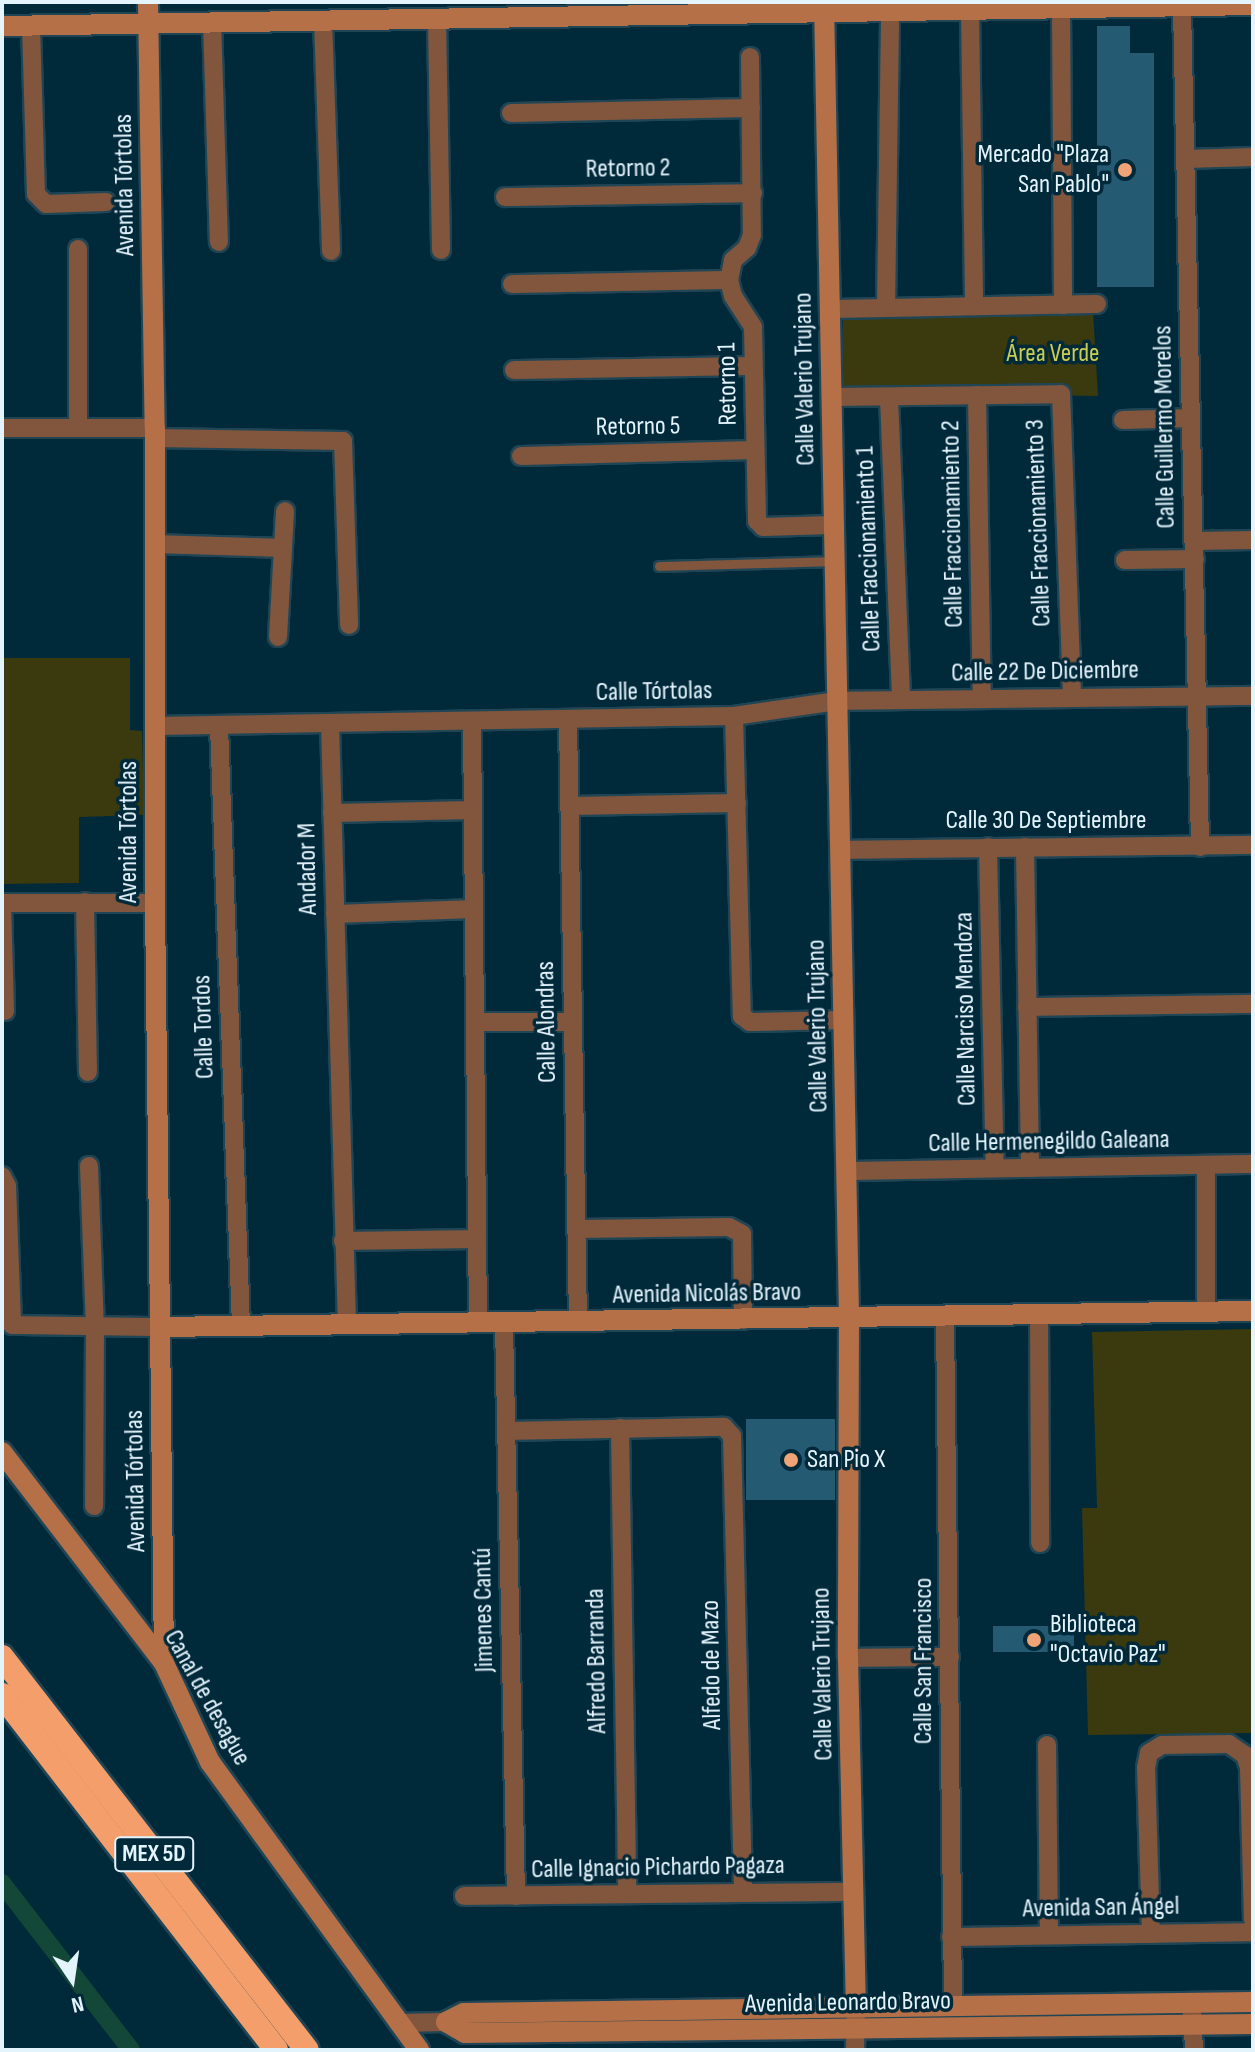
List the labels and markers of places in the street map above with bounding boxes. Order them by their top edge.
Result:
place label: Mercado "Plaza San Pablo" [977,139,1109,200]
marker: Mercado "Plaza San Pablo" [1116,161,1134,179]
place label: San Pio X [807,1444,885,1476]
marker: San Pio X [782,1451,800,1469]
place label: Biblioteca "Octavio Paz" [1050,1609,1166,1670]
marker: Biblioteca "Octavio Paz" [1025,1631,1043,1649]

